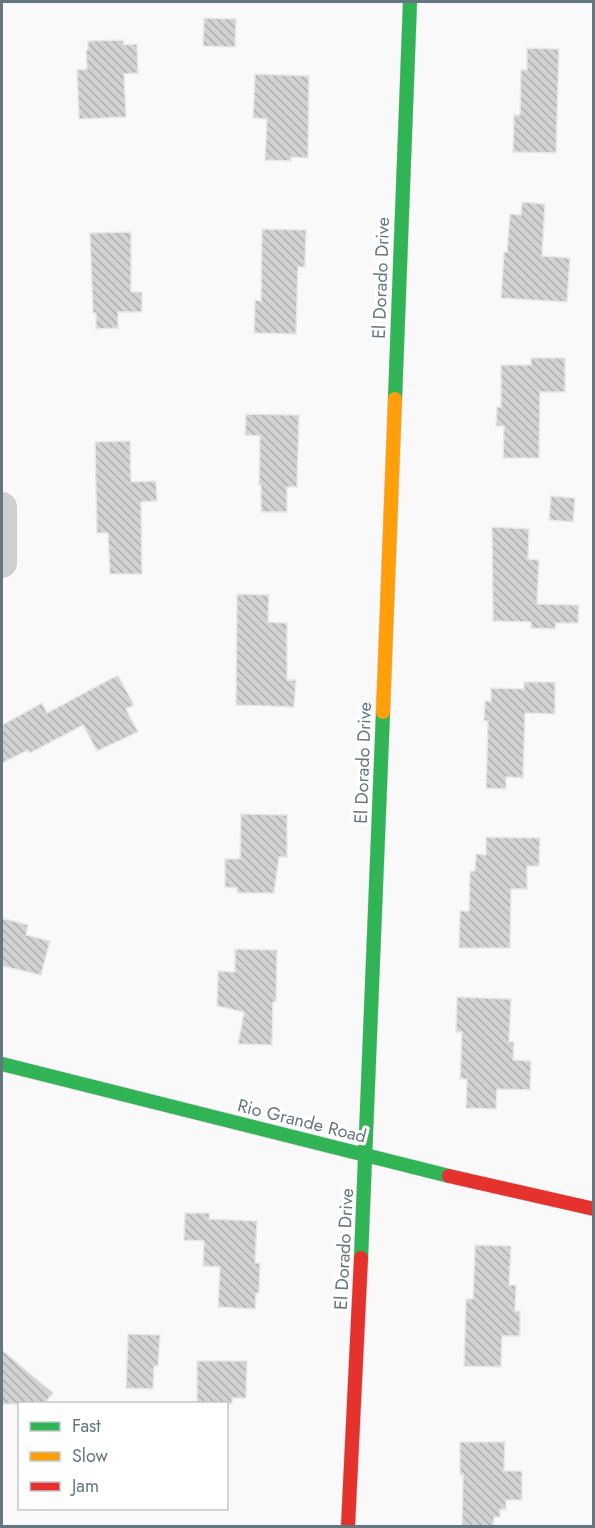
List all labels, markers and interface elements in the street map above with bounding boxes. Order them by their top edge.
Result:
street label: El Dorado Drive [366,217,396,339]
street label: El Dorado Drive [348,702,378,824]
street label: Rio Grande Road [235,1092,369,1150]
street label: El Dorado Drive [328,1187,360,1311]
legend [18,1402,228,1510]
text: Fast [72,1413,101,1439]
text: Slow [72,1443,109,1469]
text: Jam [70,1473,99,1499]

